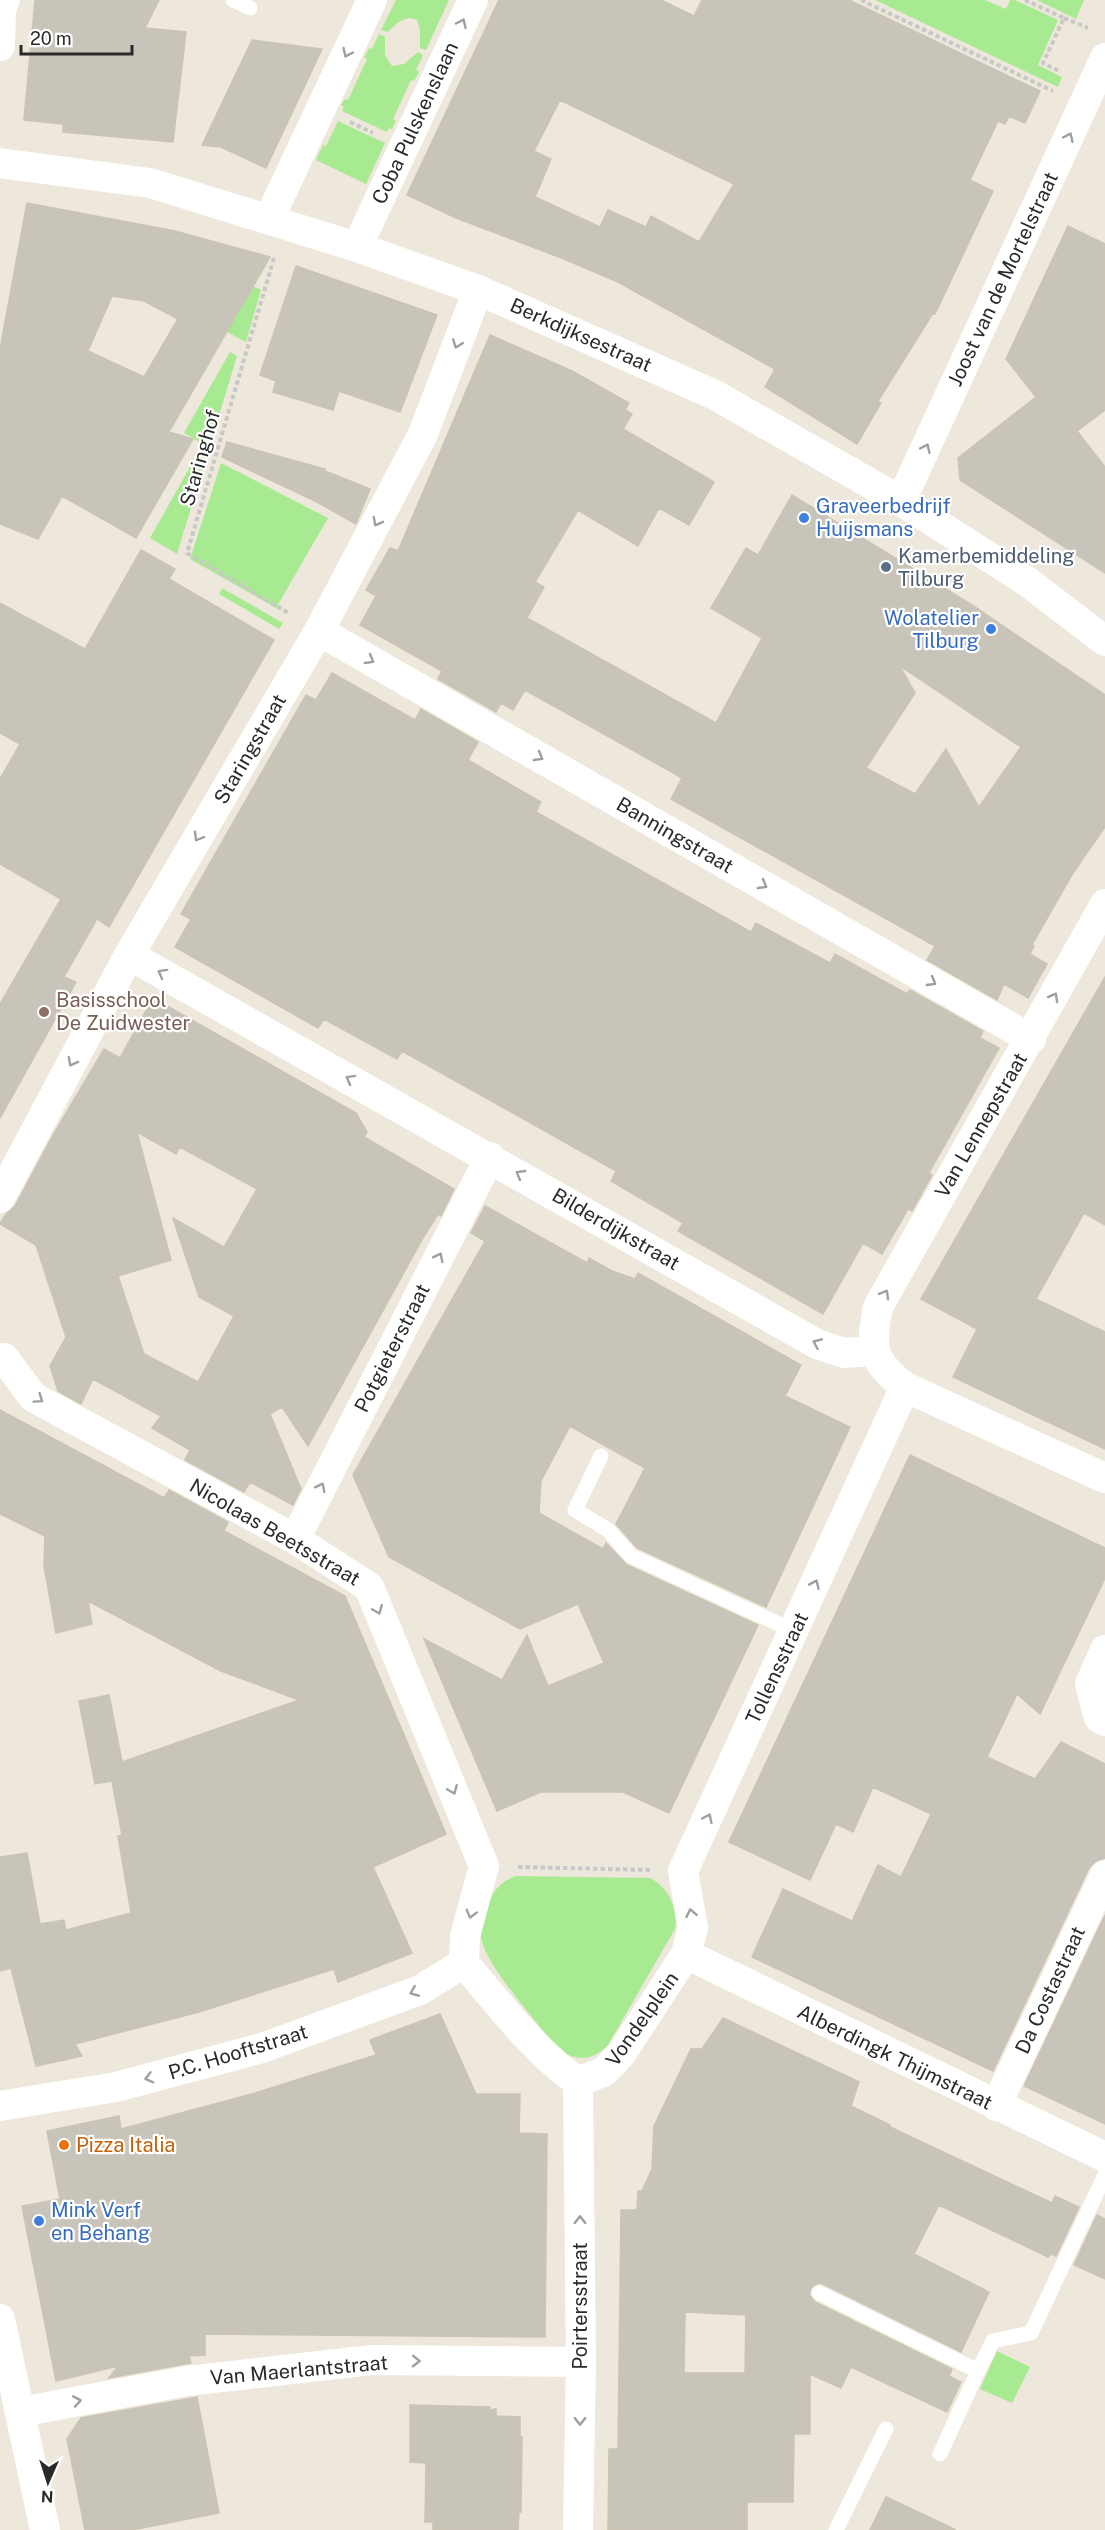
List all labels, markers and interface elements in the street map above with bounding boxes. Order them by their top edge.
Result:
scale bar [21,18,132,56]
one-way arrow [454,18,466,29]
text: 20 m [30,28,72,49]
street label: Coba Pulskenslaan [367,38,463,208]
one-way arrow [343,46,355,57]
one-way arrow [1062,132,1074,143]
street label: Joost van de Mortelstraat [943,168,1063,390]
street label: Berkdijksestraat [506,293,656,377]
one-way arrow [452,338,465,349]
street label: Staringhof [175,407,225,509]
one-way arrow [919,443,931,454]
place label: Graveerbedrijf Huijsmans [816,494,951,541]
marker: Graveerbedrijf Huijsmans [797,511,811,525]
one-way arrow [373,515,384,526]
place label: Kamerbemiddeling Tilburg [898,544,1075,591]
marker: Kamerbemiddeling Tilburg [879,560,893,574]
place label: Wolatelier Tilburg [884,606,979,653]
marker: Wolatelier Tilburg [984,622,998,636]
one-way arrow [364,653,374,664]
street label: Staringstraat [209,690,291,808]
one-way arrow [533,750,544,761]
street label: Banningstraat [612,792,738,878]
one-way arrow [194,831,205,841]
one-way arrow [757,878,767,890]
one-way arrow [157,969,168,980]
one-way arrow [926,975,937,987]
place label: Basisschool De Zuidwester [56,988,191,1035]
one-way arrow [1047,993,1058,1003]
marker: Basisschool De Zuidwester [37,1005,51,1019]
street label: Van Lennepstraat [930,1048,1032,1202]
one-way arrow [68,1056,79,1067]
one-way arrow [346,1075,356,1086]
one-way arrow [516,1170,526,1182]
street label: Bilderdijkstraat [548,1183,684,1275]
one-way arrow [432,1253,443,1263]
street label: Potgieterstraat [349,1280,435,1416]
one-way arrow [878,1290,889,1300]
one-way arrow [813,1338,824,1350]
one-way arrow [32,1392,43,1403]
street label: Nicolaas Beetsstraat [185,1473,365,1591]
one-way arrow [314,1482,326,1493]
one-way arrow [808,1579,820,1590]
one-way arrow [371,1604,383,1615]
street label: Tollensstraat [741,1608,813,1728]
one-way arrow [446,1784,458,1795]
one-way arrow [700,1814,712,1825]
one-way arrow [466,1908,478,1919]
one-way arrow [685,1908,698,1918]
street label: Da Costastraat [1010,1922,1090,2058]
street label: Vondelplein [601,1967,683,2071]
one-way arrow [409,1985,420,1997]
street label: Alberdingk Thijmstraat [794,1999,996,2115]
street label: P.C. Hooftstraat [165,2019,311,2085]
one-way arrow [144,2071,154,2084]
place label: Pizza Italia [76,2133,175,2157]
marker: Pizza Italia [57,2138,71,2152]
place label: Mink Verf en Behang [51,2198,150,2245]
marker: Mink Verf en Behang [32,2214,46,2228]
one-way arrow [574,2215,586,2224]
street label: Poirtersstraat [568,2242,592,2370]
street label: Van Maerlantstraat [209,2350,389,2390]
one-way arrow [412,2354,421,2367]
one-way arrow [72,2395,82,2408]
one-way arrow [574,2416,586,2425]
north arrow [18,2452,78,2512]
text: N [40,2487,54,2506]

